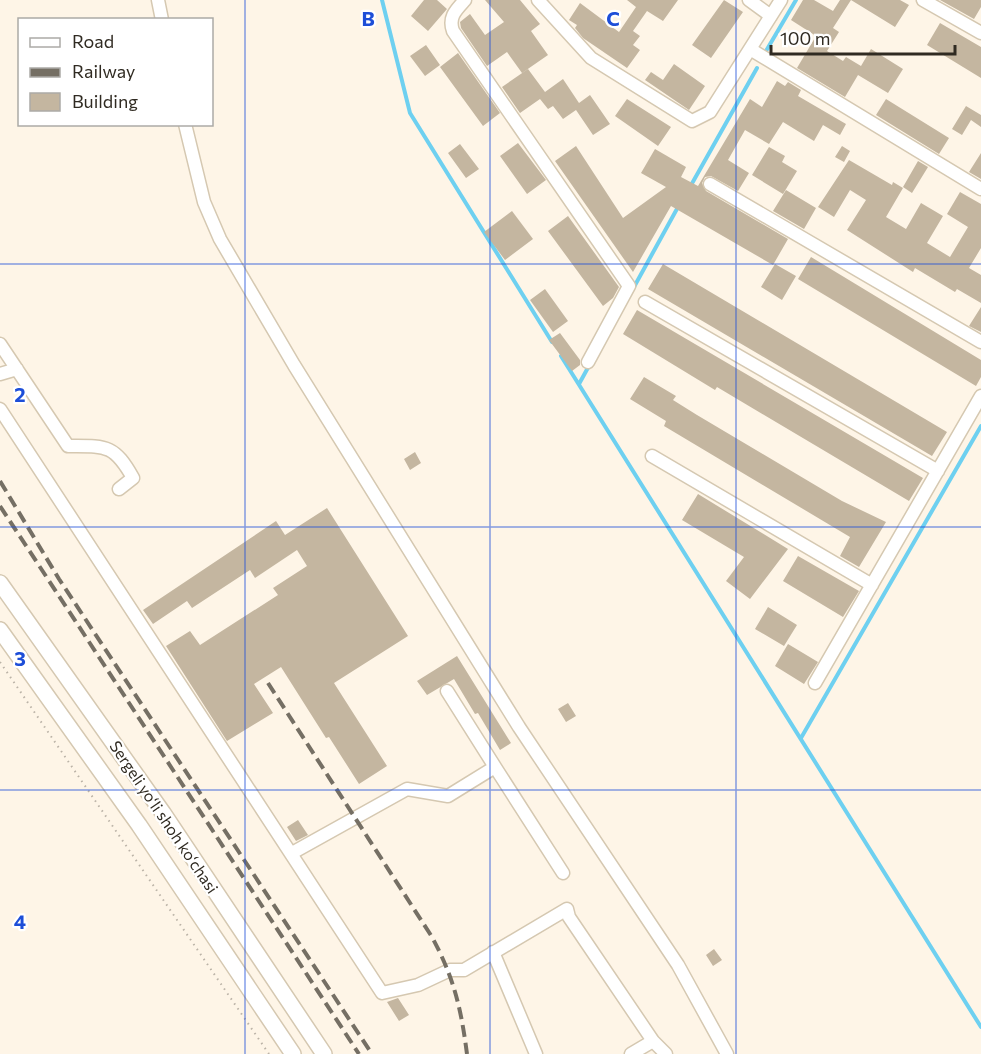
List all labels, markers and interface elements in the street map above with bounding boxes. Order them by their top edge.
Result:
text: B [361,6,375,30]
text: C [606,6,620,30]
legend [18,18,213,126]
scale bar [771,18,956,56]
text: 100 m [780,27,830,49]
text: Road [72,30,114,52]
text: Railway [72,60,135,82]
text: Building [72,90,138,112]
text: 2 [14,382,26,406]
text: 3 [14,646,26,670]
street label: Sergeli yo‘li shoh ko‘chasi [106,737,223,897]
text: 4 [14,909,26,933]

